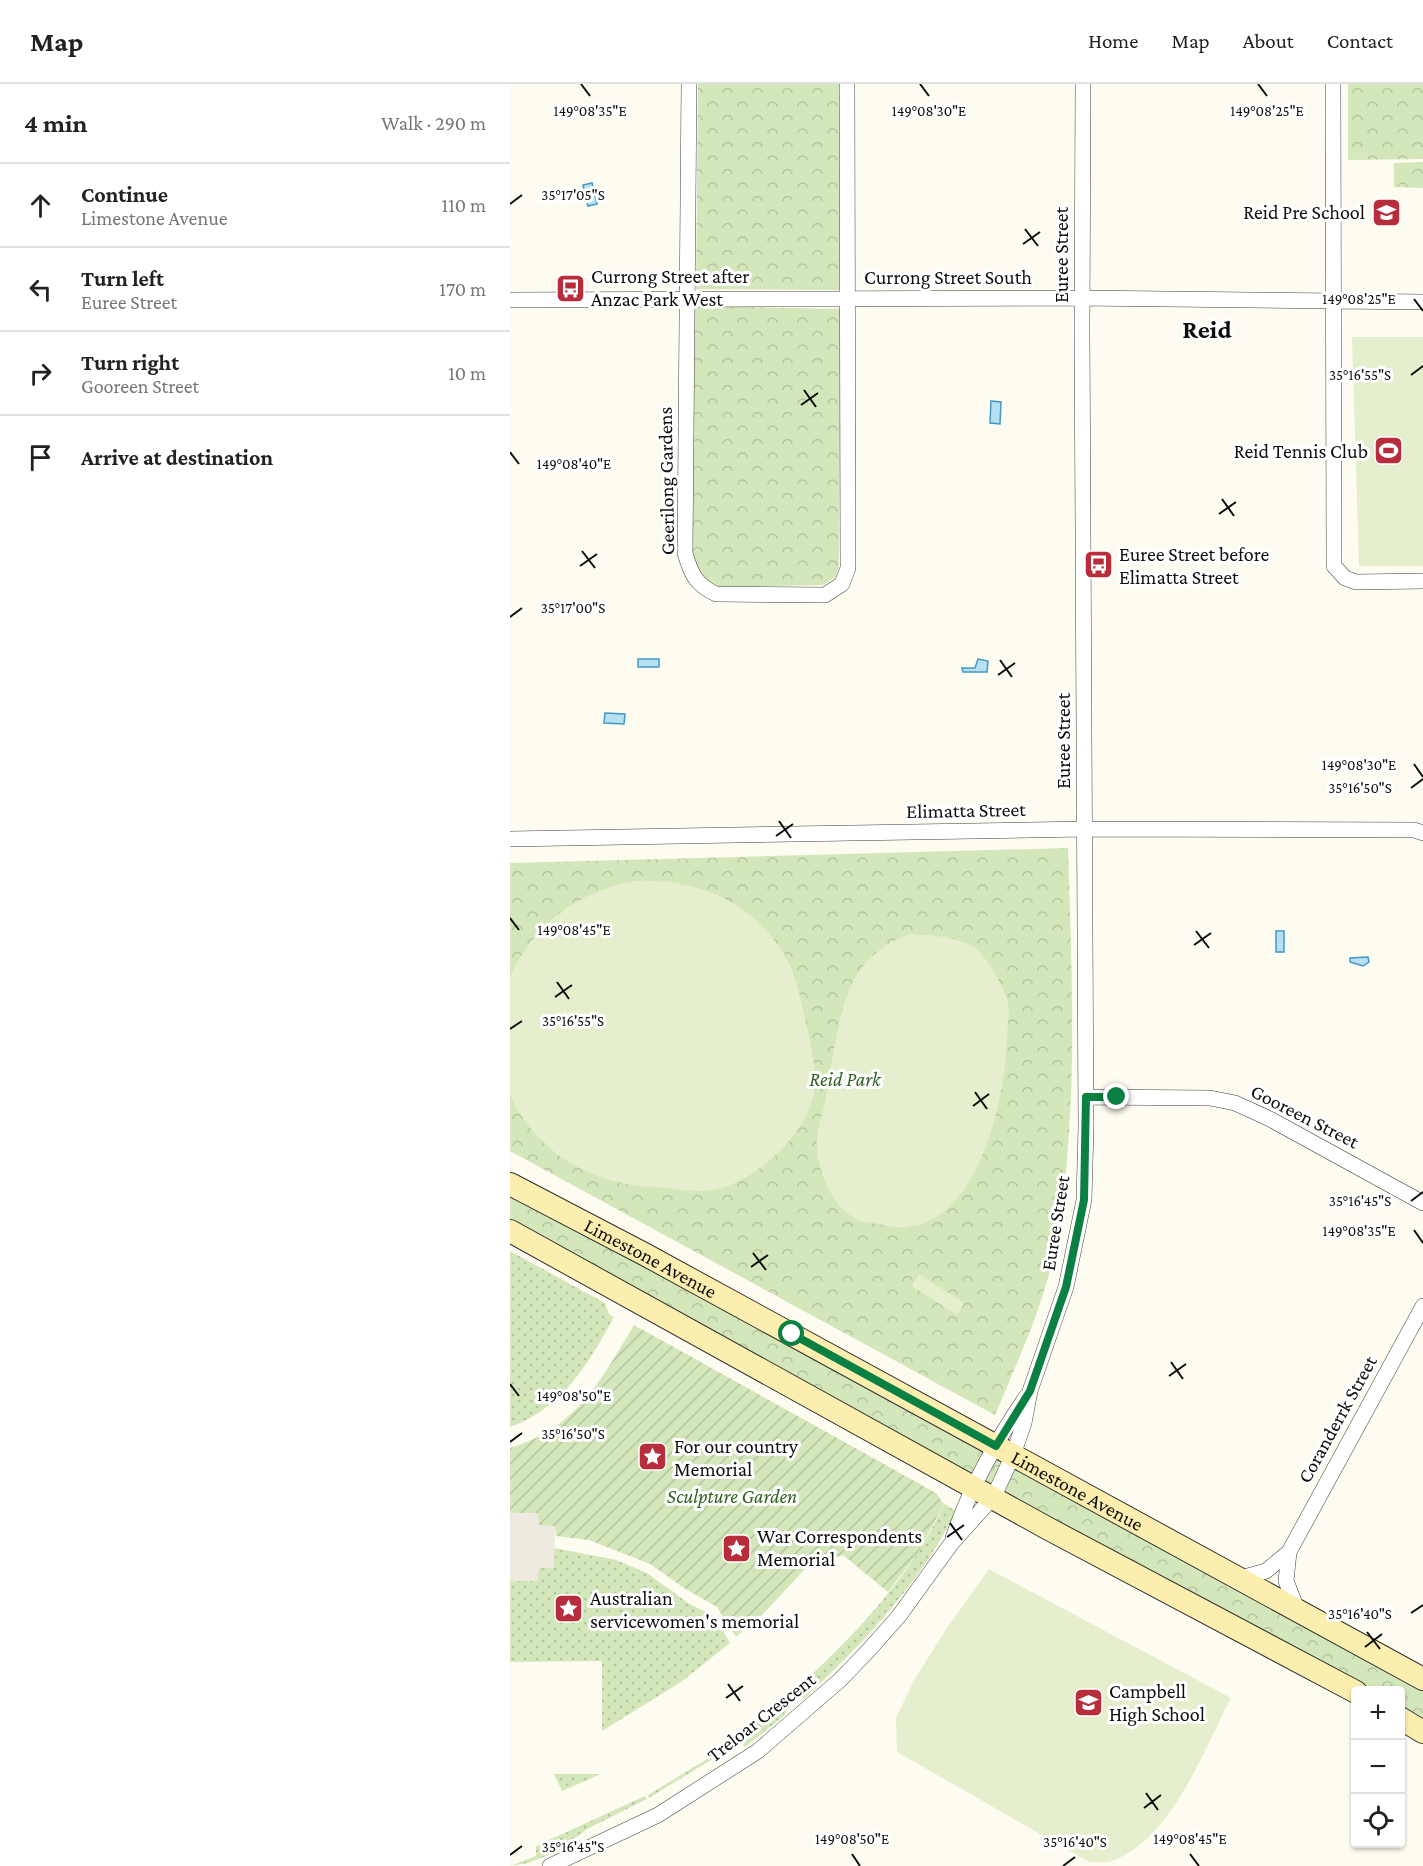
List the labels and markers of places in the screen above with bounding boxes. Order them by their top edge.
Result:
school or university icon: Reid Pre School [1370,196,1402,228]
place label: Reid Pre School [1243,201,1365,223]
place label: Currong Street after Anzac Park West [591,265,749,310]
bus stop icon: Currong Street after Anzac Park West [554,272,586,304]
sports icon: Reid Tennis Club [1373,435,1405,467]
place label: Reid Tennis Club [1234,440,1368,462]
place label: Euree Street before Elimatta Street [1119,543,1269,588]
bus stop icon: Euree Street before Elimatta Street [1082,549,1114,581]
place label: For our country Memorial [674,1435,799,1480]
place icon: For our country Memorial [637,1441,669,1473]
place label: War Correspondents Memorial [757,1525,922,1570]
place icon: War Correspondents Memorial [720,1532,752,1564]
place label: Australian servicewomen's memorial [590,1587,799,1632]
place icon: Australian servicewomen's memorial [553,1593,585,1625]
place label: Campbell High School [1109,1680,1205,1726]
school or university icon: Campbell High School [1072,1687,1104,1719]

